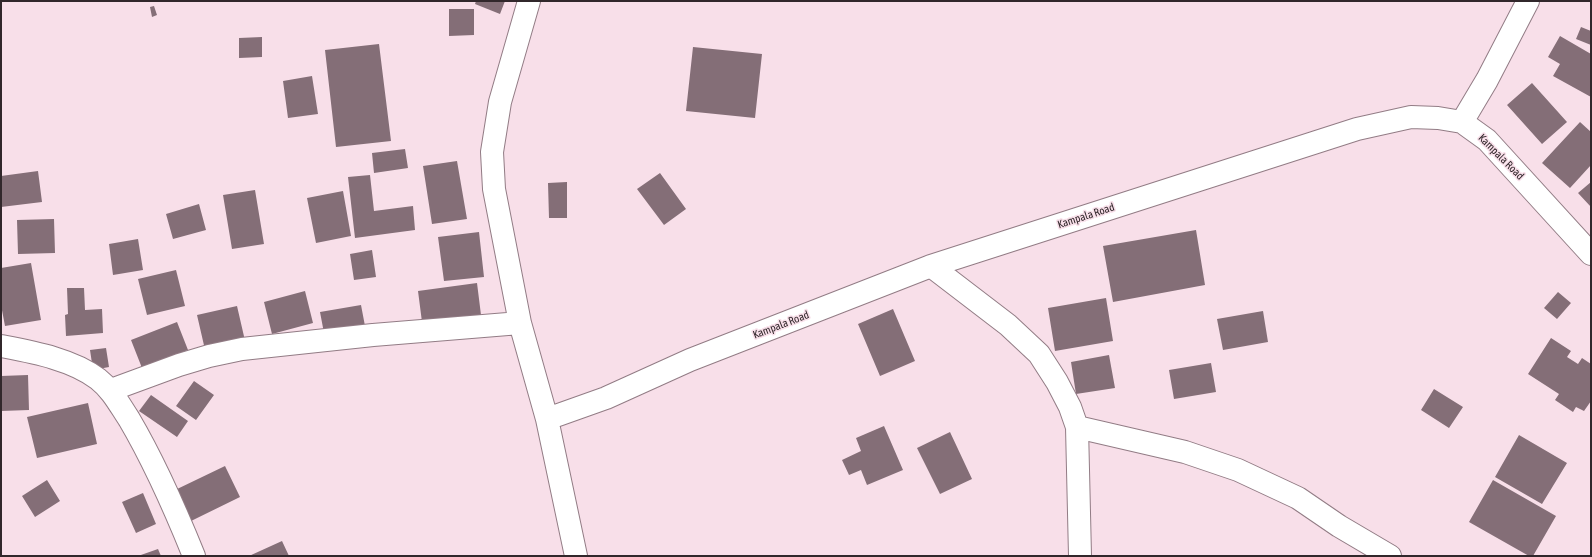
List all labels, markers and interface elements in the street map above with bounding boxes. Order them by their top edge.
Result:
street label: Kampala Road [1475,131,1527,183]
street label: Kampala Road [1056,201,1116,231]
street label: Kampala Road [751,308,811,342]

